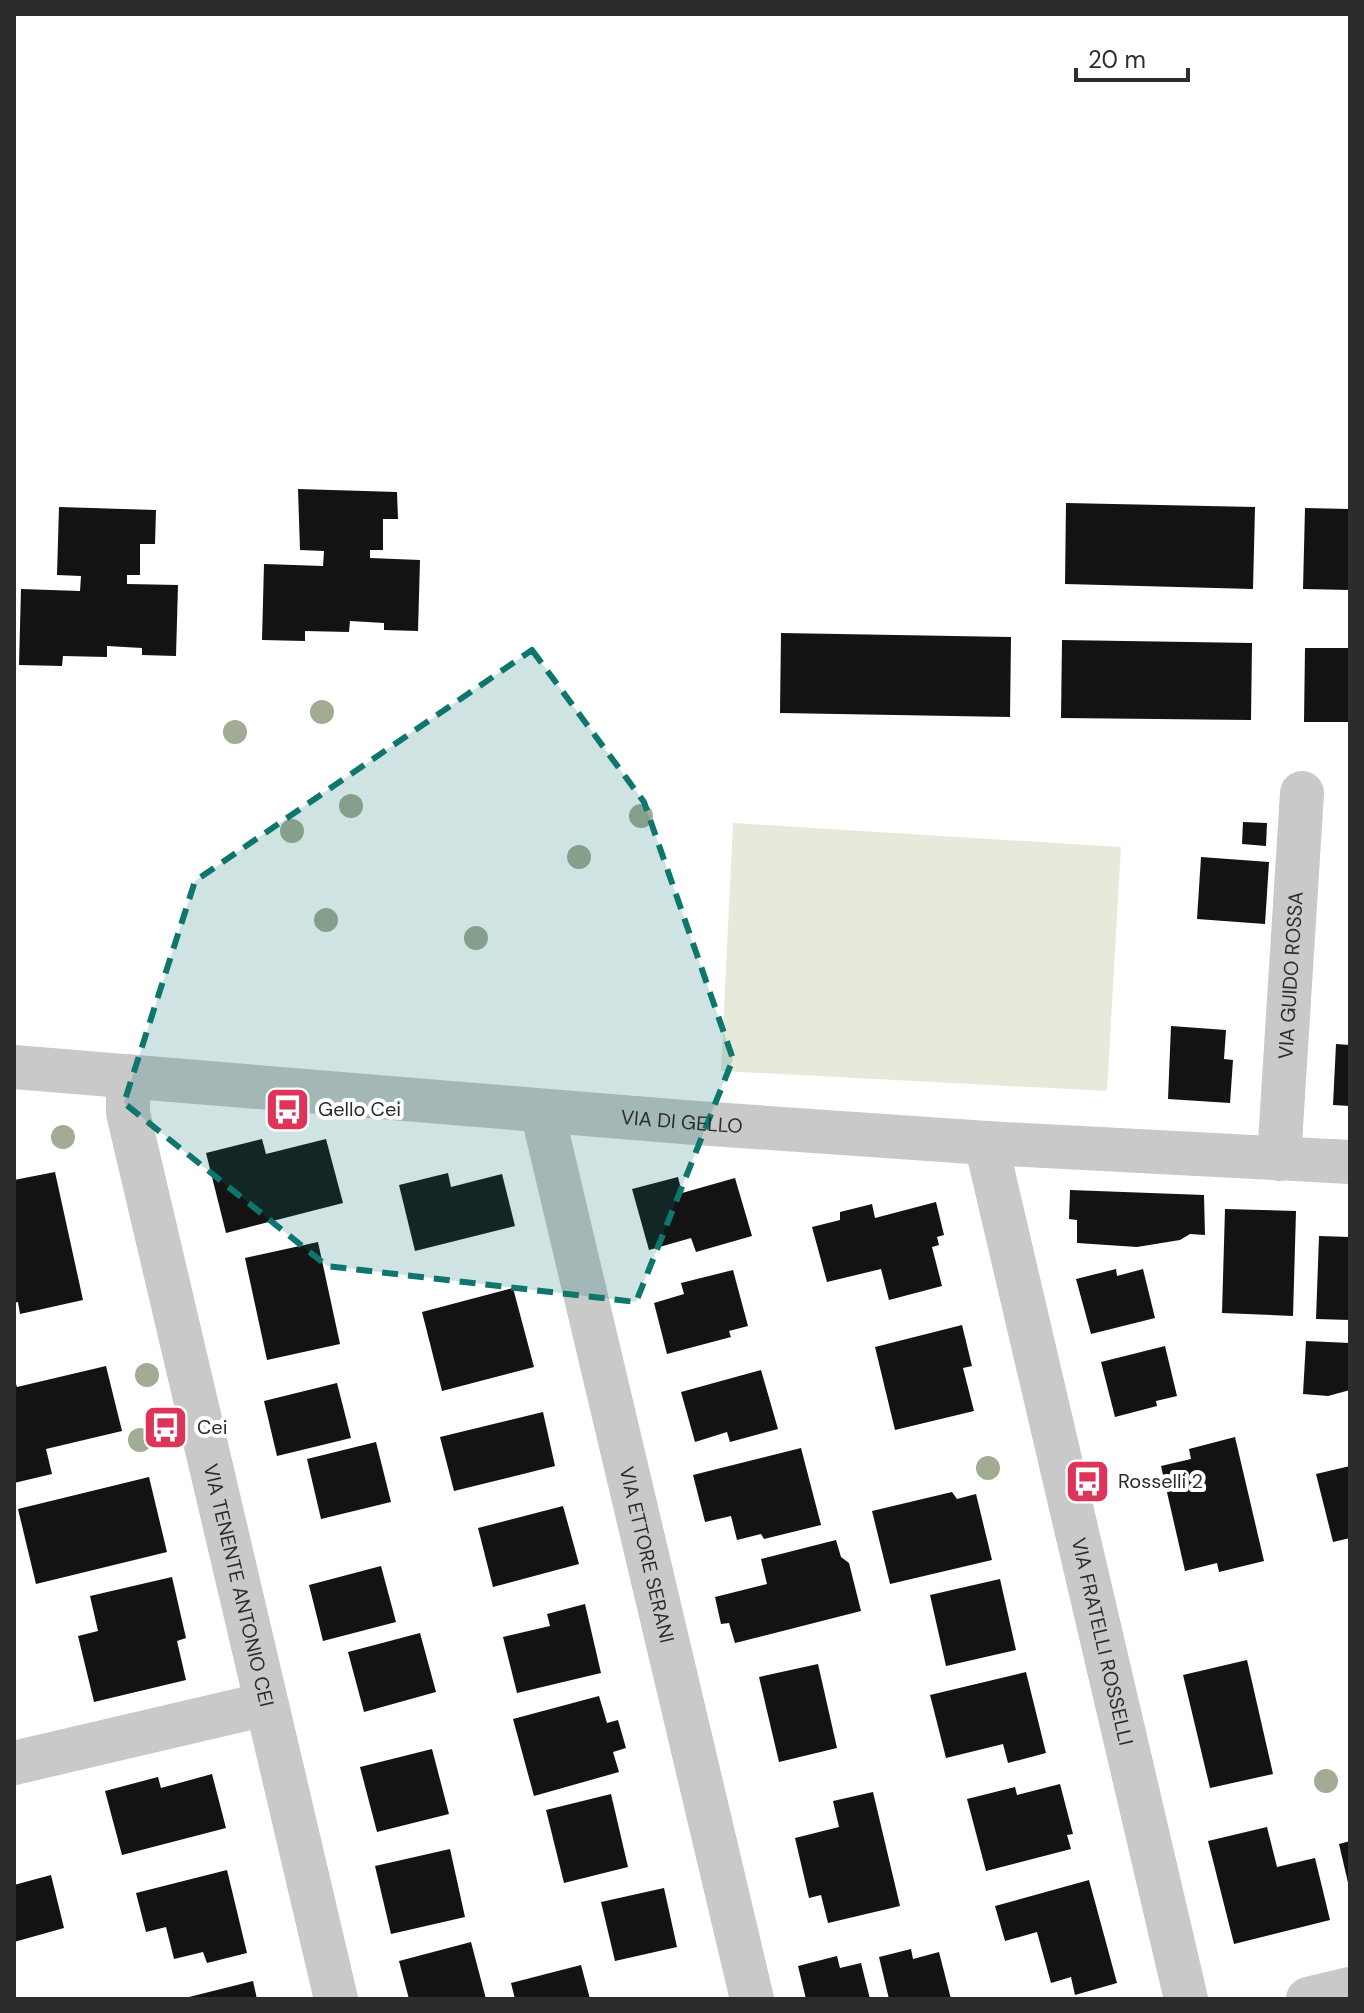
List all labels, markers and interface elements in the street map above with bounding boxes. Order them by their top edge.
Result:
scale bar [1076,32,1188,82]
text: 20 m [1088,44,1146,75]
street label: VIA GUIDO ROSSA [1272,891,1309,1060]
bus stop icon: Gello Cei [263,1085,311,1133]
place label: Gello Cei [318,1096,401,1122]
street label: VIA DI GELLO [620,1104,744,1139]
bus stop icon: Cei [142,1403,190,1451]
place label: Cei [197,1414,228,1440]
bus stop icon: Rosselli 2 [1063,1457,1111,1505]
street label: VIA TENENTE ANTONIO CEI [198,1461,280,1709]
street label: VIA ETTORE SERANI [614,1464,680,1646]
place label: Rosselli 2 [1118,1468,1203,1494]
street label: VIA FRATELLI ROSSELLI [1066,1535,1139,1748]

